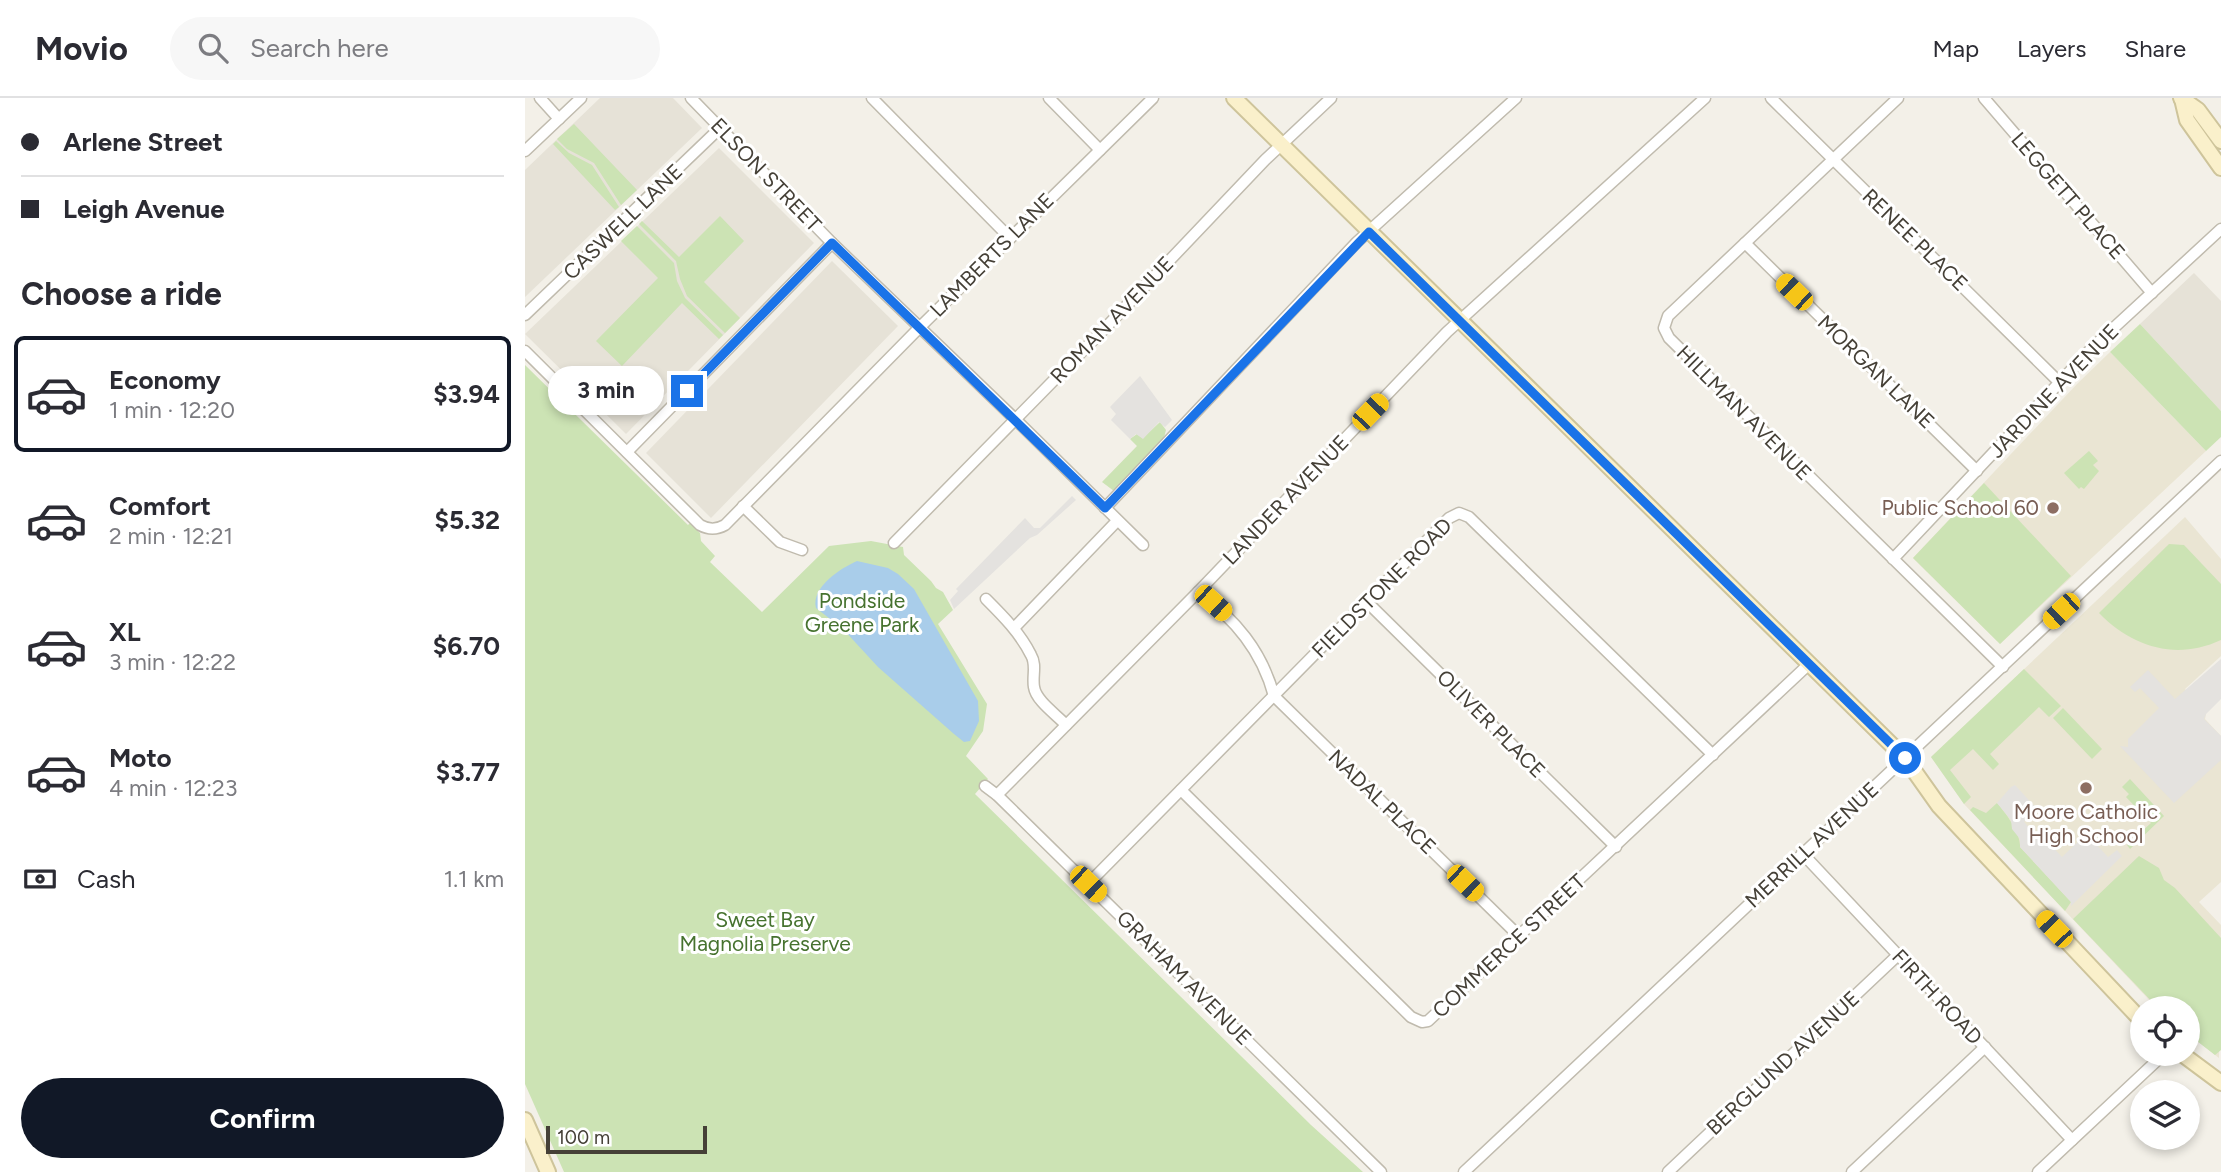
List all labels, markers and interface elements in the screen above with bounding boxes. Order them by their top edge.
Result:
search box [170,17,660,80]
text: Movio [35,29,128,68]
icon: search [194,29,232,67]
text: Search here [250,32,389,64]
text: Map [1932,34,1979,63]
text: Layers [2017,34,2086,63]
text: Share [2124,34,2186,63]
street label: ELSON STREET [706,113,827,237]
text: Arlene Street [63,126,223,158]
street label: LEGGETT PLACE [2006,127,2130,264]
street label: CASWELL LANE [558,159,687,285]
street label: RENEE PLACE [1858,183,1973,296]
street label: LAMBERTS LANE [925,188,1059,322]
text: Leigh Avenue [63,193,225,225]
street label: ROMAN AVENUE [1045,251,1179,388]
car [1772,270,1817,314]
text: Choose a ride [21,275,222,313]
street label: MORGAN LANE [1813,310,1940,434]
street label: JARDINE AVENUE [1984,319,2124,463]
street label: HILLMAN AVENUE [1672,340,1817,485]
icon: car [25,363,88,426]
text: Economy [109,364,221,396]
callout: 3 min [547,366,663,416]
route end [671,375,703,407]
text: 3 min [577,376,635,404]
text: $3.94 [433,378,500,410]
car [1348,390,1393,434]
text: 1 min · 12:20 [109,396,235,424]
street label: LANDER AVENUE [1217,430,1354,570]
icon: car [25,489,88,552]
text: Comfort [109,490,211,522]
place label: Public School 60 [1881,495,2039,520]
marker: Public School 60 [2045,500,2061,516]
text: $5.32 [435,504,500,536]
street label: FIELDSTONE ROAD [1306,512,1457,663]
text: 2 min · 12:21 [109,522,233,550]
car [1191,581,1236,625]
park label: Pondside Greene Park [805,588,920,637]
car [2039,589,2084,633]
icon: car [25,615,88,678]
text: XL [109,616,141,648]
text: $6.70 [433,630,500,662]
text: 3 min · 12:22 [109,648,236,676]
street label: OLIVER PLACE [1432,664,1551,783]
icon: car [25,741,88,804]
text: Moto [109,742,172,774]
route start [1889,742,1921,774]
street label: NADAL PLACE [1323,744,1441,859]
text: $3.77 [436,756,500,788]
text: 4 min · 12:23 [109,774,237,802]
street label: MERRILL AVENUE [1740,776,1883,913]
marker: Moore Catholic High School [2078,780,2094,796]
place label: Moore Catholic High School [2014,799,2158,848]
icon: cash [21,860,59,898]
car [1443,861,1488,905]
car [1066,862,1111,906]
text: Cash [77,863,136,895]
text: 1.1 km [444,865,504,893]
street label: COMMERCE STREET [1427,868,1590,1023]
street label: GRAHAM AVENUE [1112,905,1257,1050]
park label: Sweet Bay Magnolia Preserve [679,907,851,956]
car [2032,907,2077,951]
street label: FIRTH ROAD [1887,944,1988,1049]
street label: BERGLUND AVENUE [1701,985,1864,1140]
map controls [2130,996,2200,1150]
button: locate [2130,996,2200,1066]
button: Confirm [21,1078,504,1158]
button: layers [2130,1080,2200,1150]
scale bar [546,1123,707,1155]
text: 100 m [557,1126,610,1149]

